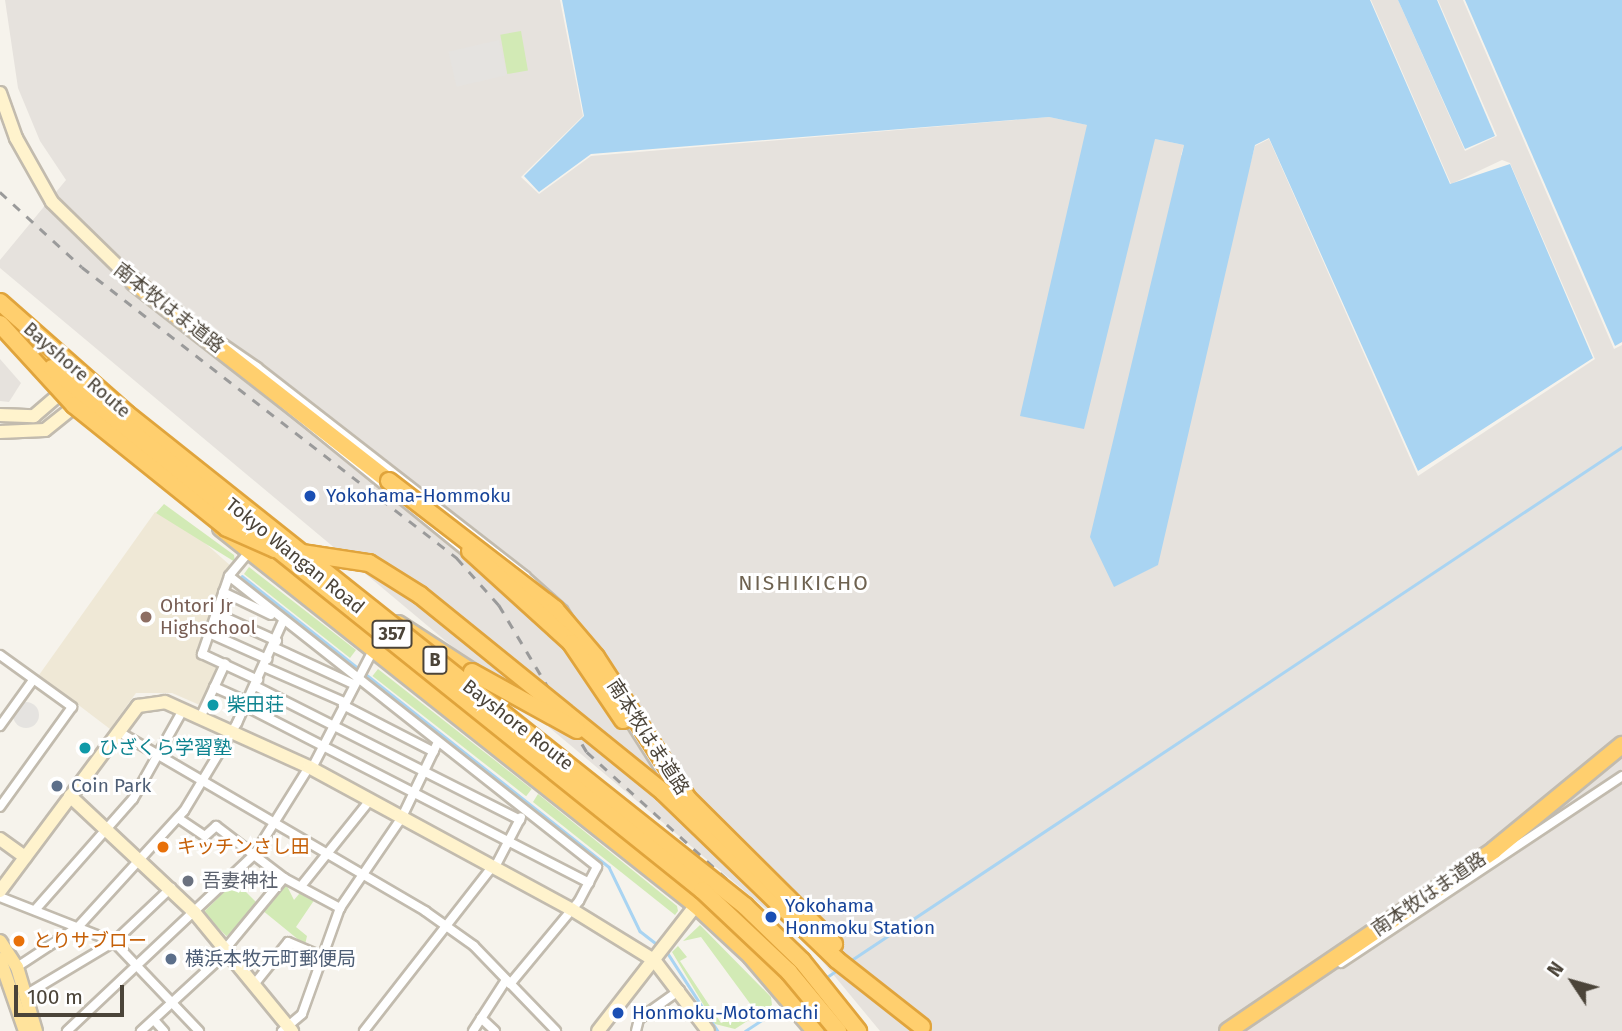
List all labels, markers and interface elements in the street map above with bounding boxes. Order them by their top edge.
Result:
street label: 南本牧はま道路 [110,258,228,358]
street label: Bayshore Route [19,317,135,423]
place label: Yokohama-Hommoku [326,485,511,507]
marker: Yokohama-Hommoku [300,486,320,506]
street label: Tokyo Wangan Road [221,493,369,619]
district label: NISHIKICHO [739,570,869,596]
place label: Ohtori Jr Highschool [160,595,256,639]
marker: Ohtori Jr Highschool [138,609,154,625]
road number: 357 [371,620,413,648]
road number: B [421,646,449,674]
street label: Bayshore Route [458,675,578,775]
street label: 南本牧はま道路 [602,675,694,799]
place label: 柴田荘 [227,694,284,716]
marker: 柴田荘 [205,697,221,713]
place label: ひざくら学習塾 [99,737,232,759]
marker: ひざくら学習塾 [77,740,93,756]
place label: Coin Park [71,775,151,797]
marker: Coin Park [49,778,65,794]
place label: キッチンさし田 [177,836,310,858]
marker: キッチンさし田 [155,839,171,855]
street label: 南本牧はま道路 [1367,847,1491,941]
place label: 吾妻神社 [202,870,278,892]
marker: 吾妻神社 [180,873,196,889]
place label: Yokohama Honmoku Station [785,895,935,939]
marker: Yokohama Honmoku Station [763,909,779,925]
place label: とりサブロー [33,930,147,952]
marker: とりサブロー [11,933,27,949]
north arrow [1538,947,1608,1017]
place label: 横浜本牧元町郵便局 [185,948,356,970]
marker: 横浜本牧元町郵便局 [163,951,179,967]
text: N [1543,958,1569,981]
scale bar [18,972,128,1016]
text: 100 m [27,984,83,1010]
place label: Honmoku-Motomachi [632,1002,819,1024]
marker: Honmoku-Motomachi [610,1005,626,1021]

